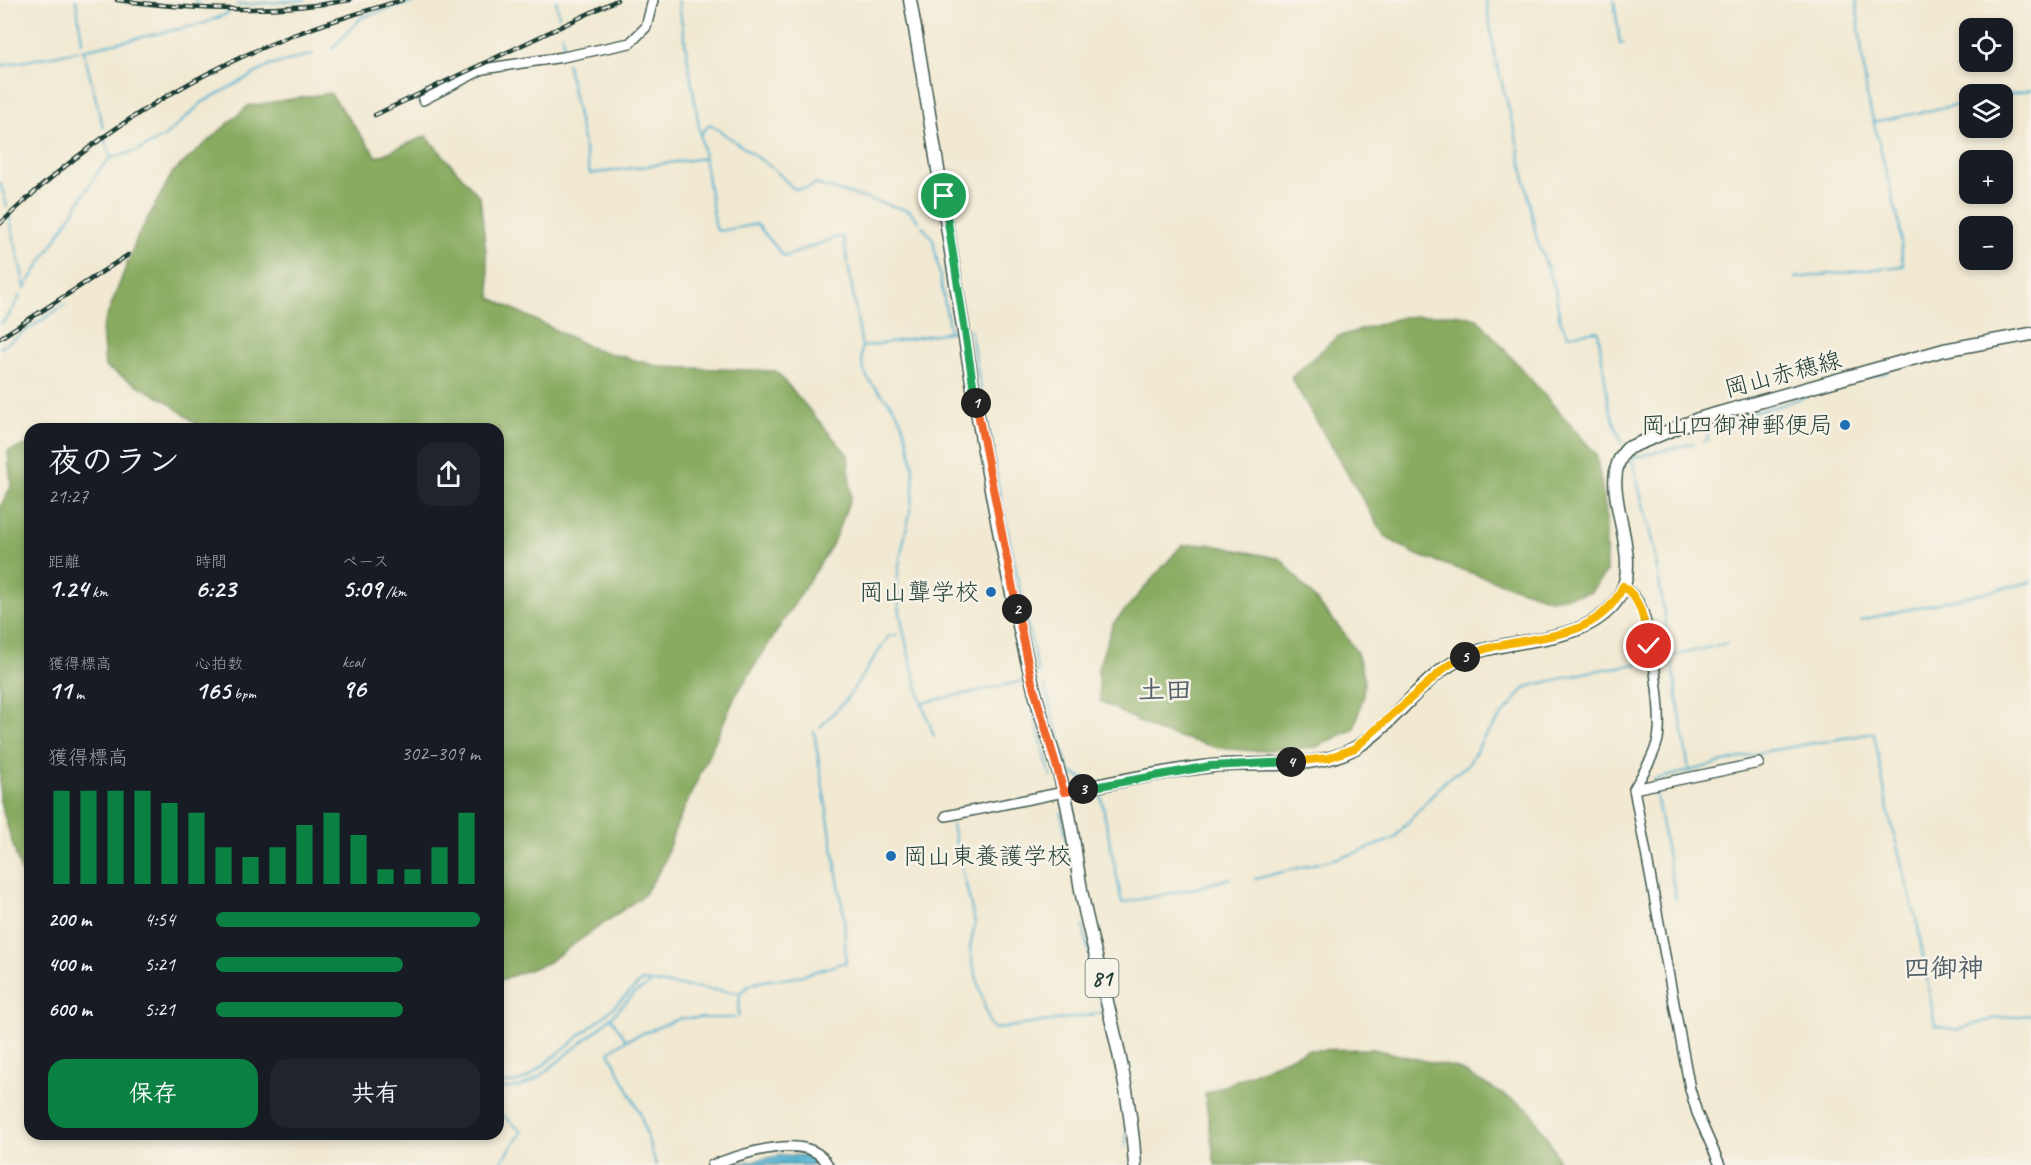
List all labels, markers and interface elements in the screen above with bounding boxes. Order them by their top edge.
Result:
map controls [1959,18,2013,270]
button: locate [1959,18,2013,72]
button: layers [1959,84,2013,138]
button: + [1959,150,2013,204]
pin [918,170,969,221]
icon: arrive [927,179,960,212]
button: − [1959,216,2013,270]
street label: 岡山赤穂線 [1721,344,1845,404]
pin: 1 [961,388,991,418]
text: 1 [972,393,980,413]
place label: 岡山四御神郵便局 [1641,410,1833,440]
marker: 岡山四御神郵便局 [1838,418,1852,432]
text: 夜のラン [48,440,180,482]
button: share [417,443,480,506]
text: 21:27 [48,484,88,509]
text: 距離 [48,552,80,572]
text: 時間 [195,552,227,572]
text: ペース [342,552,389,572]
text: 1.24 [48,572,88,605]
text: 6:23 [195,572,236,605]
text: 5:09 [342,572,382,605]
place label: 岡山聾学校 [859,577,979,607]
text: km [88,582,108,602]
text: /km [382,582,406,602]
marker: 岡山聾学校 [984,585,998,599]
pin: 2 [1002,594,1032,624]
text: 2 [1013,599,1021,619]
pin [1623,620,1674,671]
icon: check [1632,629,1665,662]
pin: 5 [1450,642,1480,672]
text: 5 [1462,647,1468,667]
text: kcal [342,652,363,672]
text: 獲得標高 [48,654,112,674]
text: 心拍数 [195,654,243,674]
text: 96 [342,672,366,705]
district label: 土田 [1138,673,1192,707]
text: 11 [48,674,71,707]
text: 165 [195,674,230,707]
text: m [71,684,84,704]
text: bpm [230,684,256,704]
text: 302–309 m [401,741,480,766]
text: 獲得標高 [48,745,128,770]
pin: 4 [1276,747,1306,777]
text: 4 [1287,752,1295,772]
pin: 3 [1068,774,1098,804]
text: 3 [1079,779,1087,799]
place label: 岡山東養護学校 [903,841,1071,871]
marker: 岡山東養護学校 [884,849,898,863]
text: 200 m [48,907,91,932]
text: 4:54 [144,907,175,932]
district label: 四御神 [1904,951,1985,985]
text: 400 m [48,952,91,977]
text: 5:21 [144,952,175,977]
road number: 81 [1086,959,1118,997]
text: 600 m [48,997,92,1022]
text: 5:21 [144,997,175,1022]
button: 保存 [48,1059,258,1128]
button: 共有 [270,1059,480,1128]

